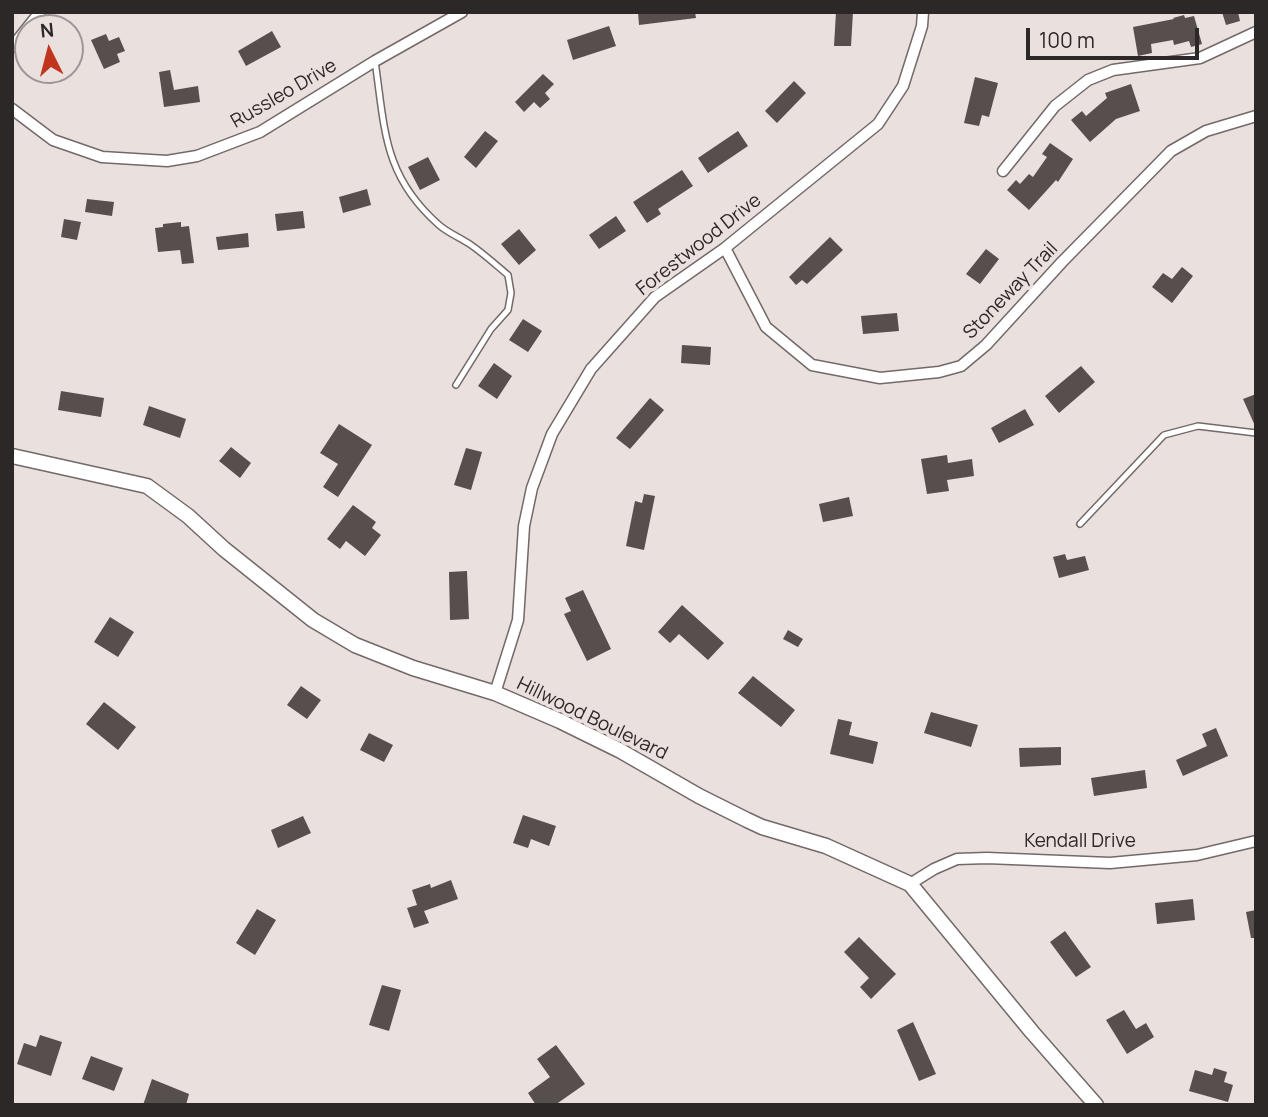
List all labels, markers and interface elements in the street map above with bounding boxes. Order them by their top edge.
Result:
north arrow [14,14,84,84]
scale bar [1030,14,1203,58]
text: N [39,16,55,44]
text: 100 m [1039,26,1095,54]
street label: Russleo Drive [227,55,341,133]
street label: Forestwood Drive [632,189,766,301]
street label: Stoneway Trail [959,238,1063,344]
street label: Hillwood Boulevard [513,673,671,765]
street label: Kendall Drive [1024,831,1136,853]

